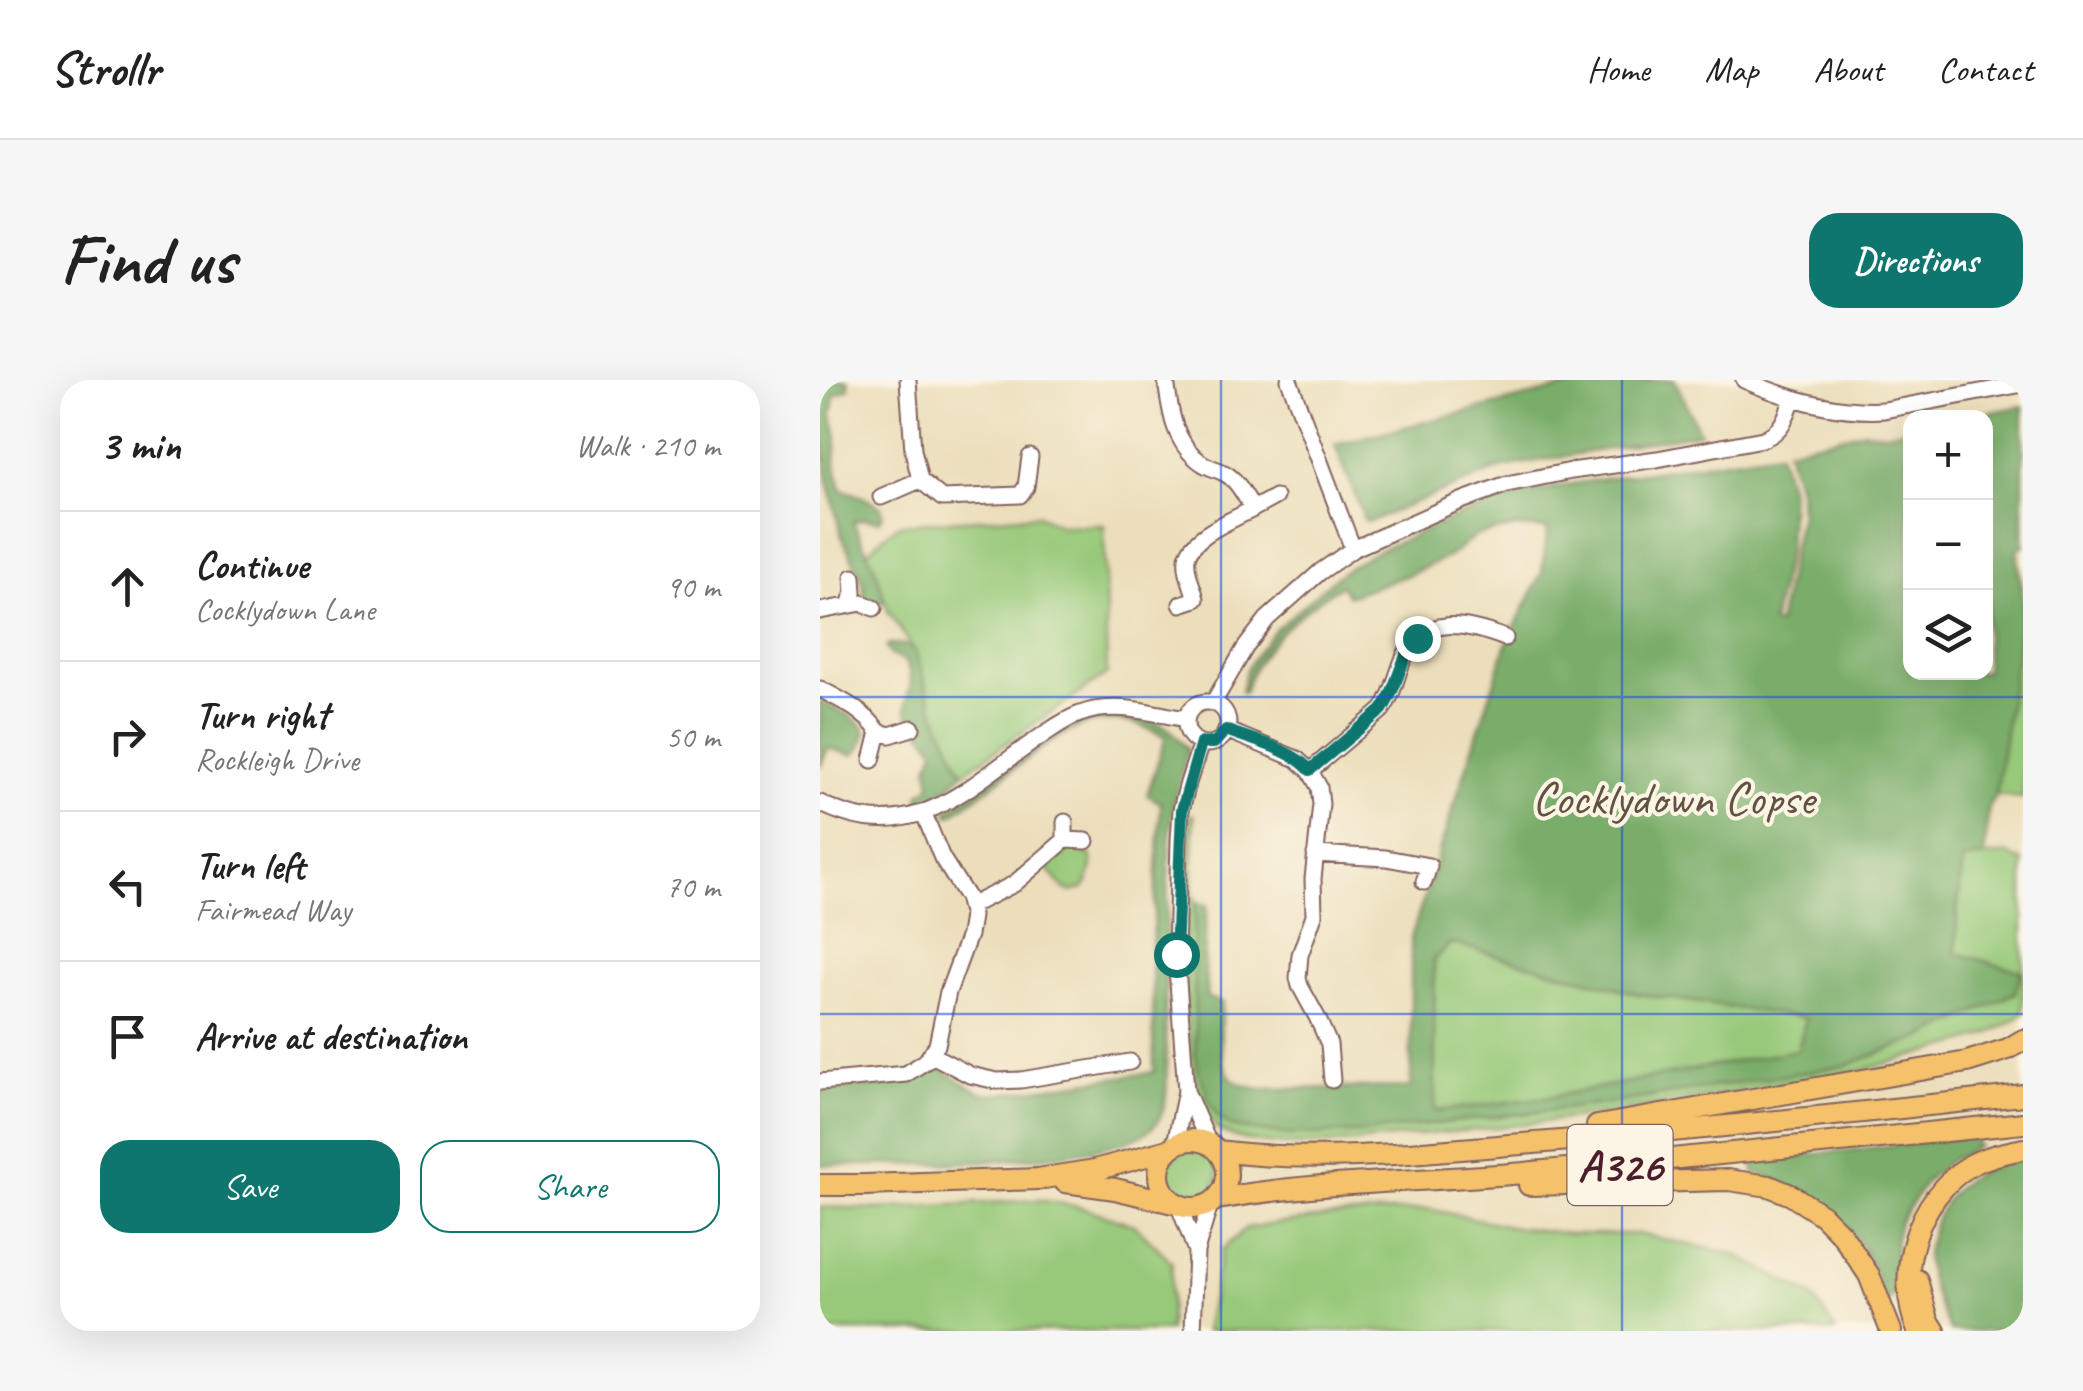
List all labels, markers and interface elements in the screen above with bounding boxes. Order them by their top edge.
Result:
text: Strollr [50,39,160,99]
text: Home [1587,47,1650,92]
text: Map [1705,47,1758,92]
text: About [1813,47,1883,92]
text: Contact [1938,47,2033,92]
button: Directions [1809,213,2023,308]
text: Find us [60,216,235,304]
map controls [1903,410,1993,680]
button: + [1903,410,1993,500]
text: 3 min [100,419,180,472]
text: Walk · 210 m [576,425,720,466]
button: − [1903,500,1993,590]
text: Continue [195,542,309,589]
icon: ahead [100,559,155,614]
text: 90 m [666,566,720,607]
text: Cocklydown Lane [195,589,375,630]
button: layers [1903,590,1993,680]
route end [1395,616,1441,662]
text: Turn right [195,692,329,739]
icon: right [100,709,155,764]
text: 50 m [666,716,720,757]
text: Rockleigh Drive [195,739,359,780]
park label: Cocklydown Copse [1532,768,1817,828]
text: Turn left [195,842,305,889]
icon: left [100,859,155,914]
text: 70 m [666,866,720,907]
text: Fairmead Way [195,889,351,930]
route start [1154,932,1200,978]
icon: arrive [100,1009,155,1064]
text: Arrive at destination [195,1013,467,1060]
road number: A326 [1568,1125,1672,1205]
button: Save [100,1140,400,1233]
button: Share [420,1140,720,1233]

